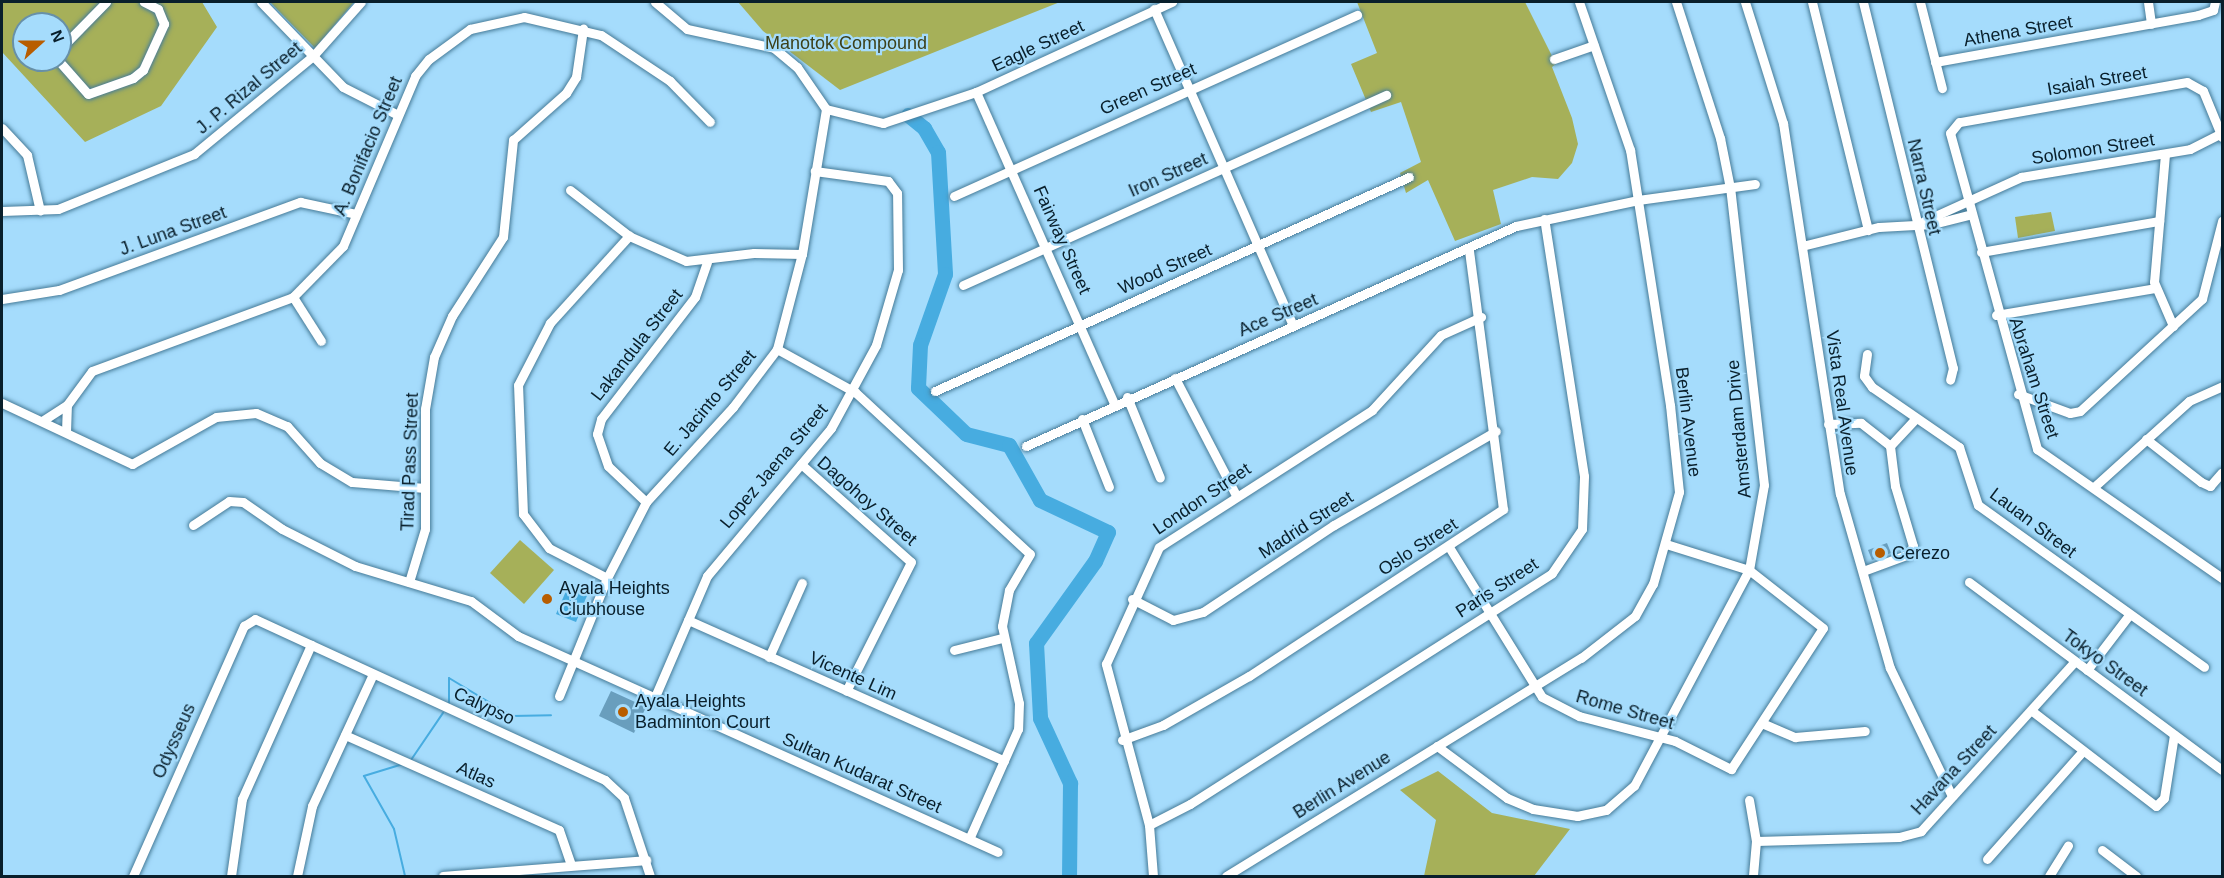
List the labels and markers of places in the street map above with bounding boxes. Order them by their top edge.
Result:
place label: Cerezo [1892,542,1950,564]
marker: Cerezo [1873,546,1887,560]
place label: Ayala Heights Clubhouse [559,578,670,620]
marker: Ayala Heights Clubhouse [540,592,554,606]
place label: Ayala Heights Badminton Court [635,691,770,734]
marker: Ayala Heights Badminton Court [616,705,630,719]

